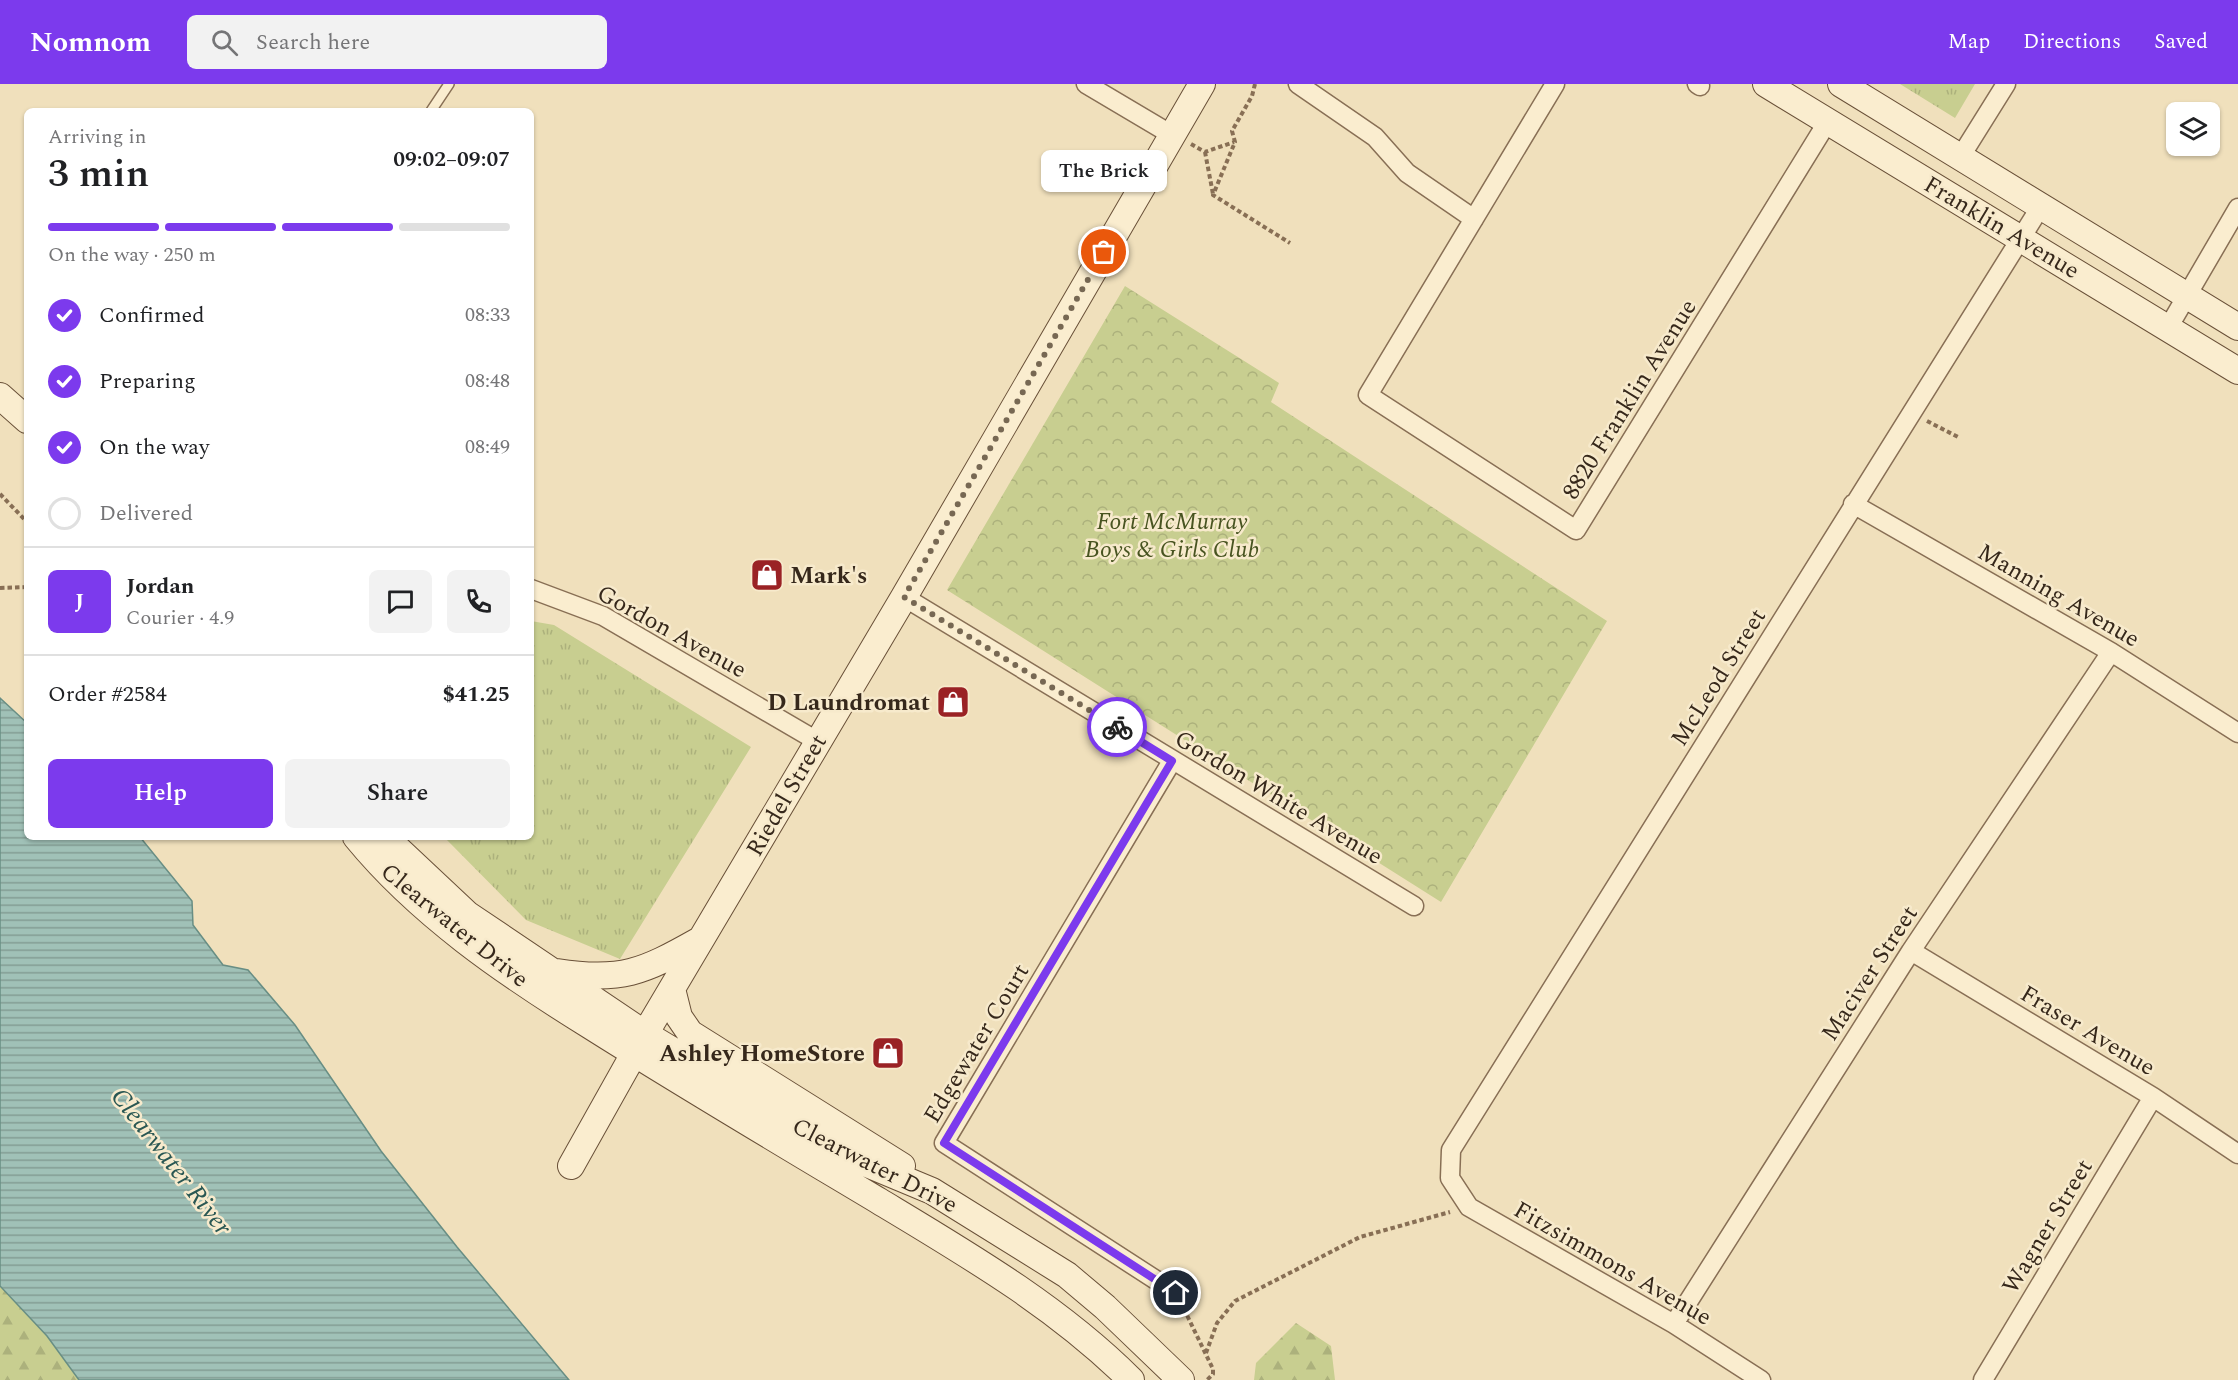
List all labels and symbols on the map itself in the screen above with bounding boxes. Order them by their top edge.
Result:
callout: The Brick [1041,150,1167,192]
street label: Franklin Avenue [1917,167,2086,289]
pin [1078,226,1129,277]
street label: 8820 Franklin Avenue [1554,292,1706,507]
park label: Fort McMurray Boys & Girls Club [1085,504,1259,568]
street label: Manning Avenue [1971,535,2146,657]
shop icon: Mark's [749,557,785,593]
place label: Mark's [790,558,867,594]
street label: Gordon Avenue [590,576,753,688]
street label: McLeod Street [1662,602,1776,754]
shop icon: D Laundromat [935,684,971,720]
place label: D Laundromat [767,685,930,721]
courier [1087,697,1147,757]
street label: Gordon White Avenue [1167,721,1390,874]
street label: Riedel Street [737,728,836,863]
street label: Clearwater Drive [372,855,536,997]
street label: Maciver Street [1812,899,1927,1049]
street label: Edgewater Court [915,957,1039,1130]
street label: Fraser Avenue [2013,976,2162,1085]
shop icon: Ashley HomeStore [870,1035,906,1071]
place label: Ashley HomeStore [659,1036,865,1072]
water label: Clearwater River [101,1079,243,1245]
street label: Clearwater Drive [785,1109,964,1223]
street label: Wagner Street [1993,1152,2102,1301]
street label: Fitzsimmons Avenue [1507,1192,1718,1335]
pin [1150,1267,1201,1318]

